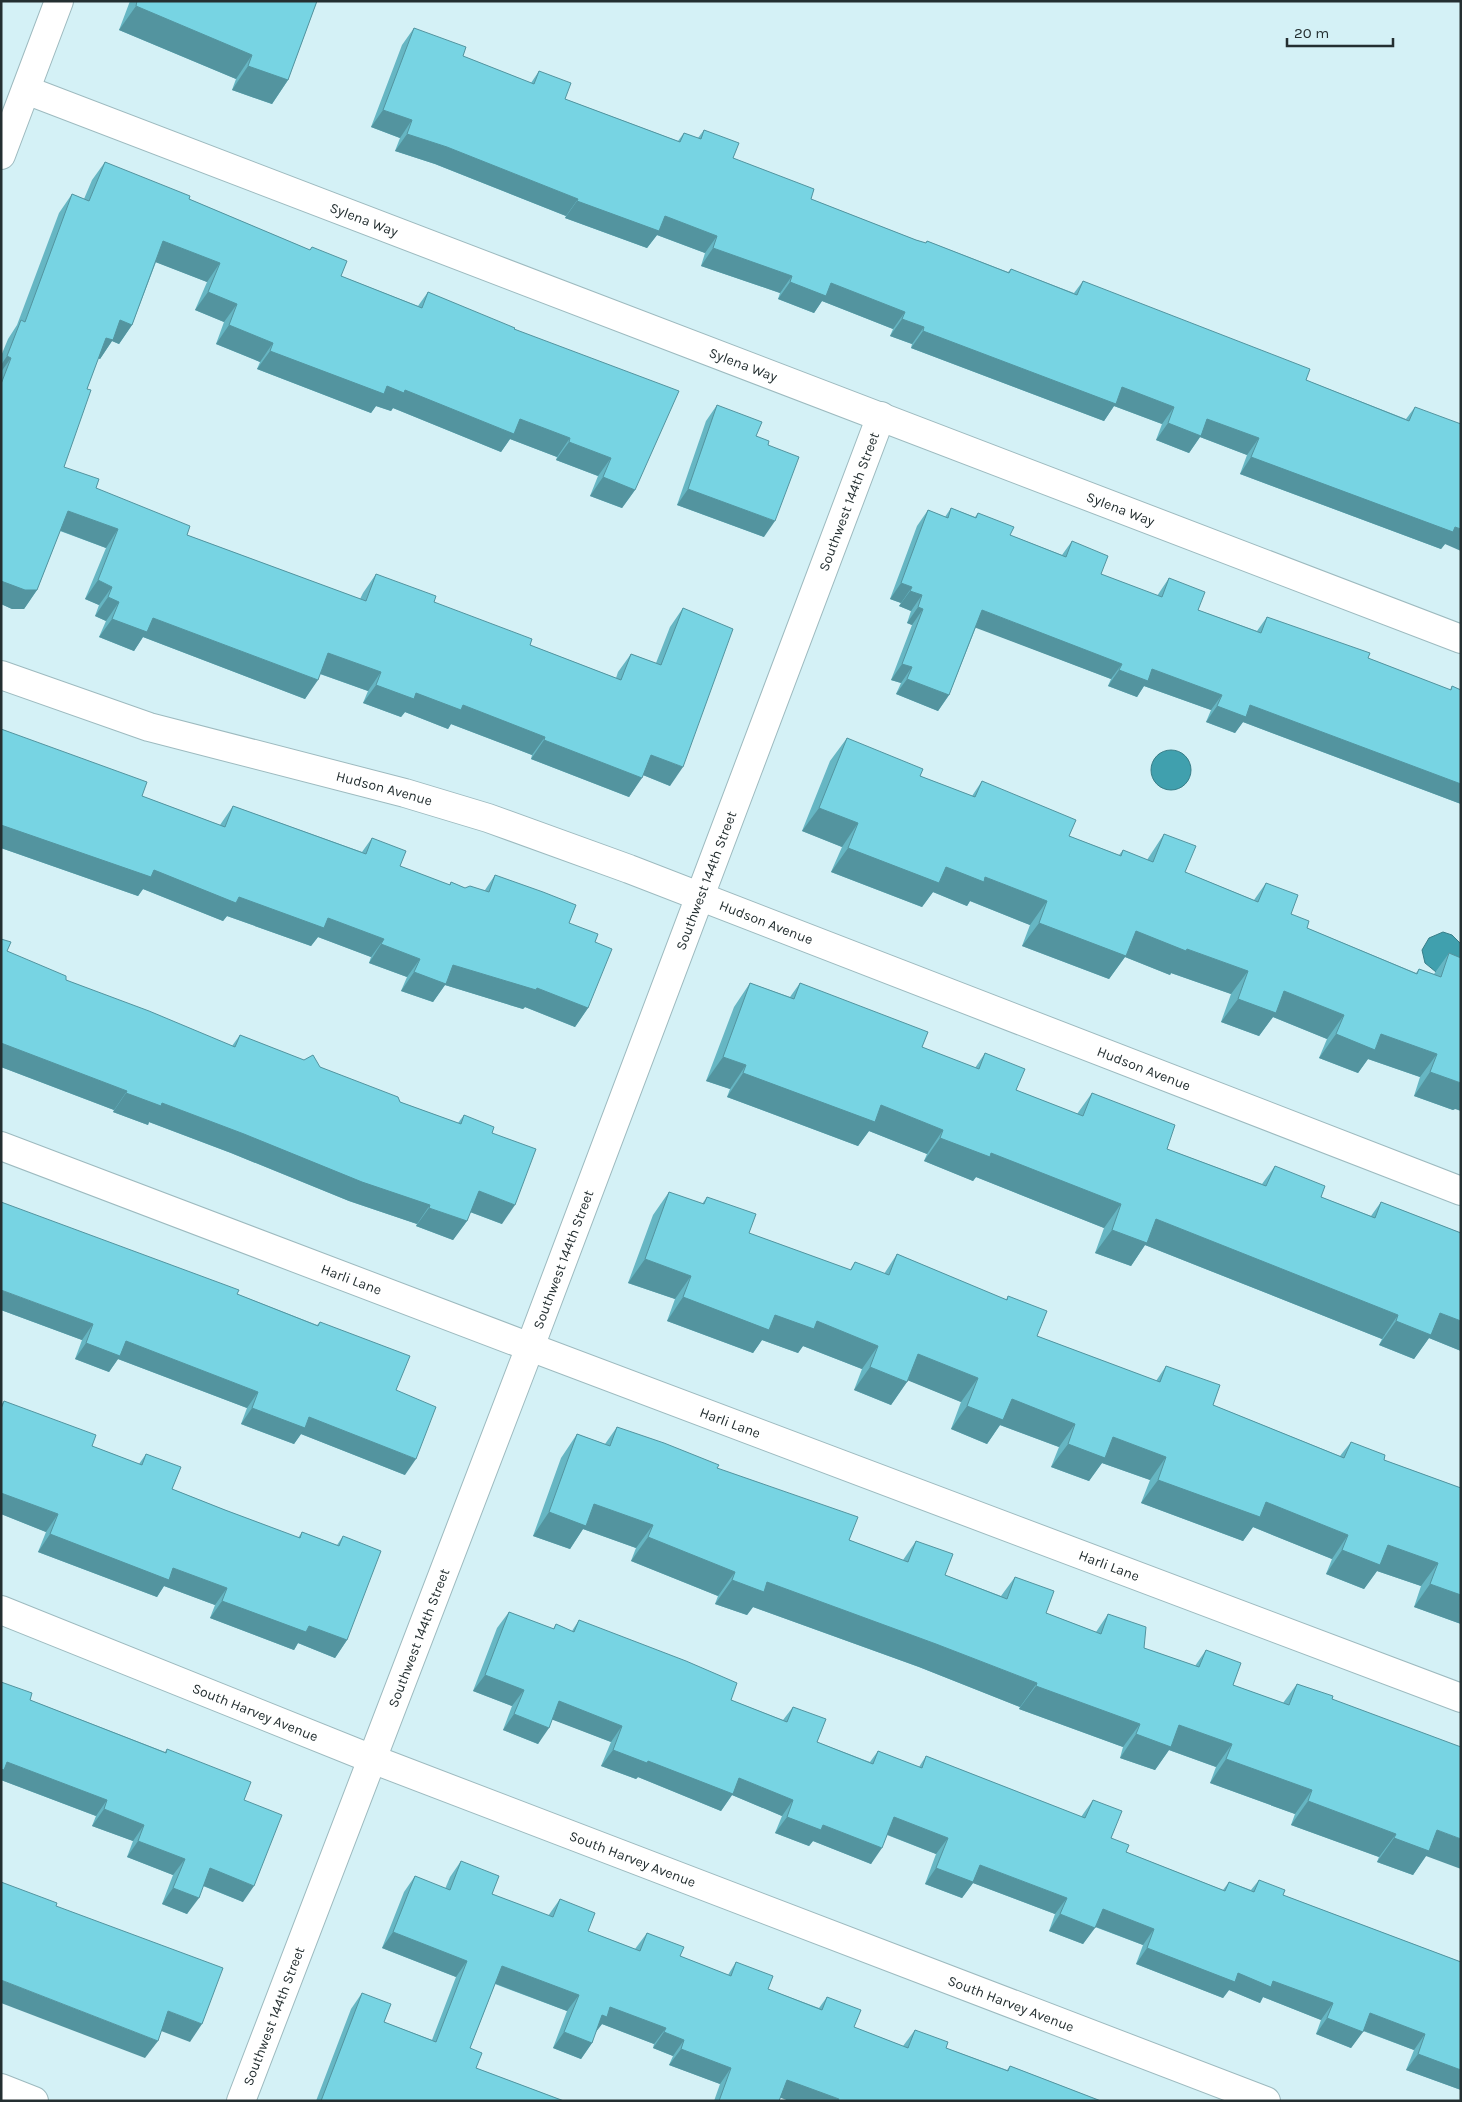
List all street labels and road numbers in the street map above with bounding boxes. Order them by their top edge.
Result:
street label: Sylena Way [327,199,401,241]
street label: Sylena Way [706,344,780,386]
street label: Southwest 144th Street [815,430,883,574]
street label: Sylena Way [1084,488,1158,530]
street label: Hudson Avenue [334,768,434,810]
street label: Southwest 144th Street [672,809,740,953]
street label: Hudson Avenue [717,897,815,948]
street label: Hudson Avenue [1094,1043,1193,1095]
street label: Southwest 144th Street [529,1188,597,1332]
street label: Harli Lane [319,1260,384,1299]
street label: Harli Lane [697,1404,763,1442]
street label: Harli Lane [1076,1547,1142,1585]
street label: Southwest 144th Street [385,1566,453,1710]
street label: South Harvey Avenue [190,1680,320,1745]
street label: South Harvey Avenue [567,1827,698,1891]
street label: Southwest 144th Street [240,1944,308,2088]
street label: South Harvey Avenue [945,1972,1076,2036]

